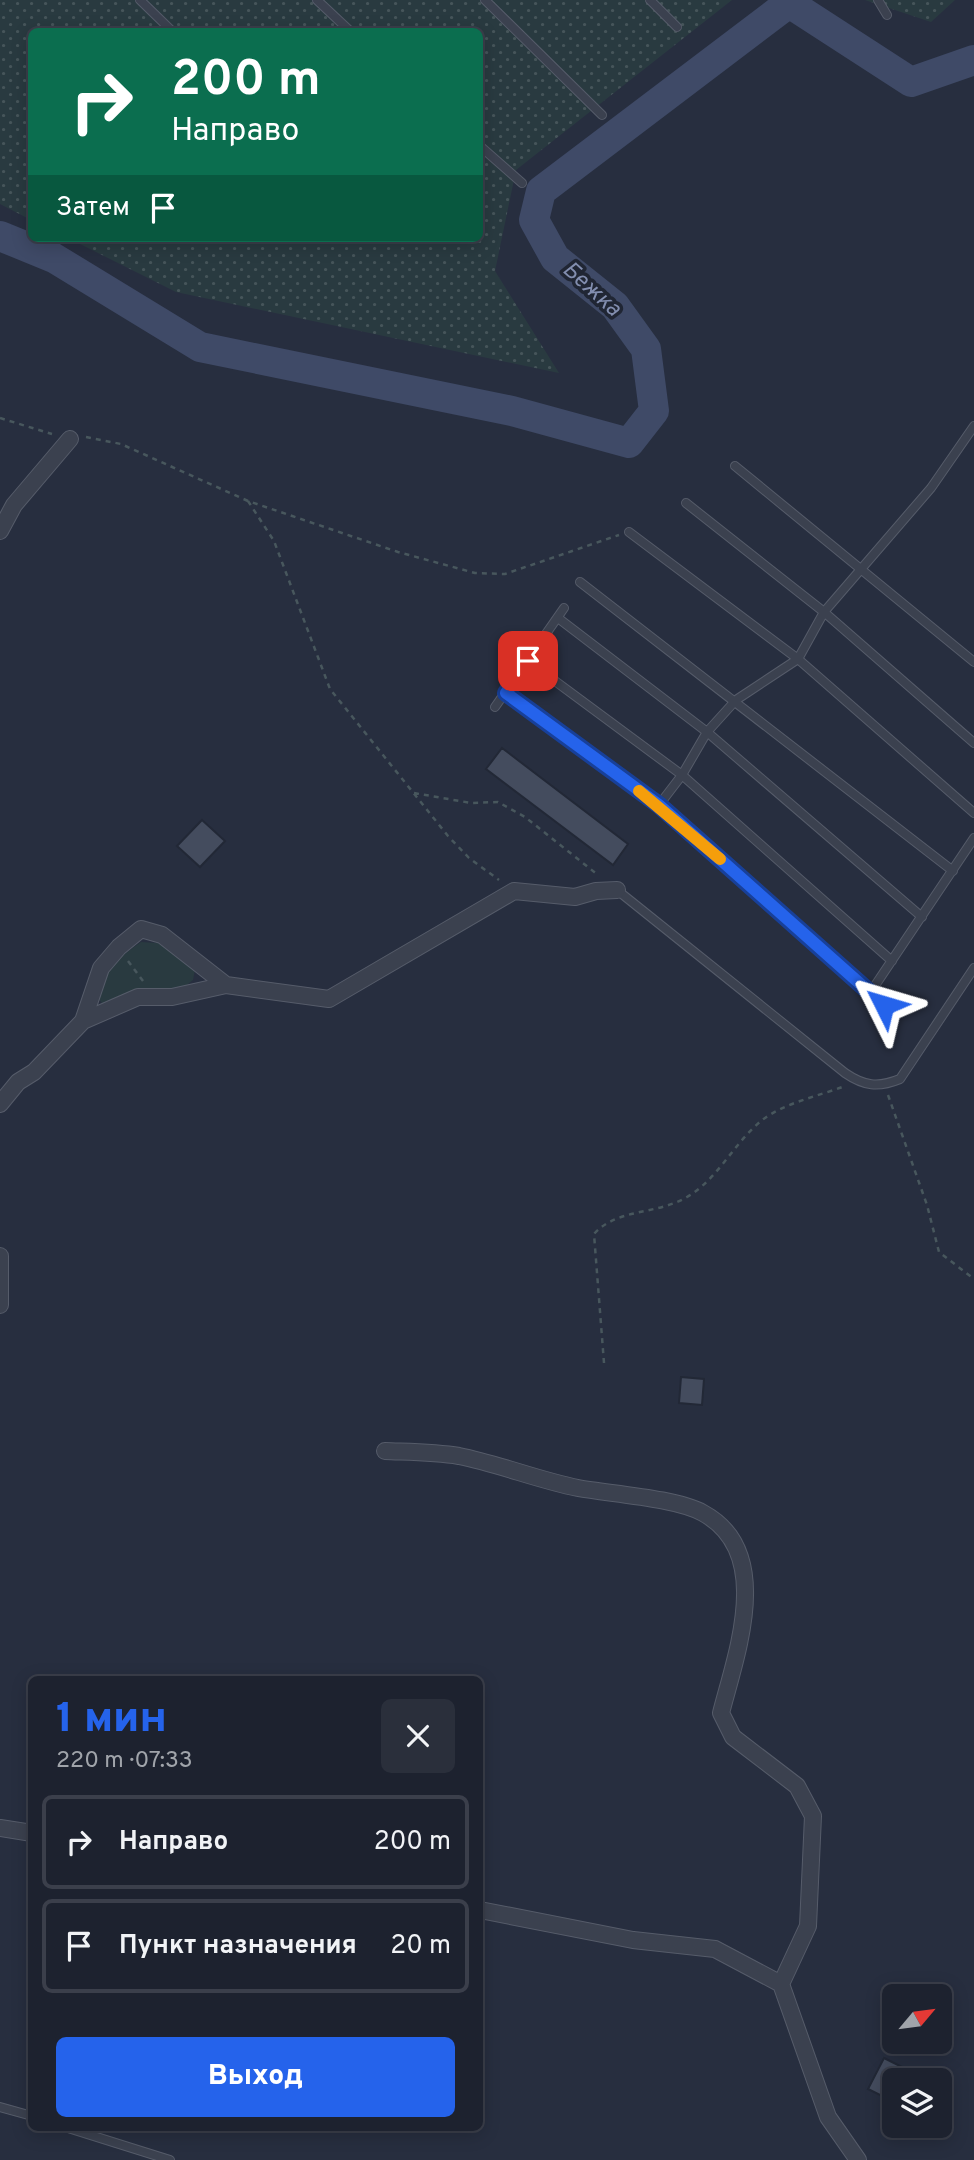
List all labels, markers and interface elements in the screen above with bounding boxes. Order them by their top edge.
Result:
text: 200 m [171,51,321,113]
icon: right [56,56,147,147]
text: Направо [171,112,299,152]
icon: arrive [144,189,182,227]
text: Затем [56,192,130,225]
water label: Бежка [556,256,627,324]
pin [498,631,558,691]
icon: arrive [509,642,547,680]
position arrow [847,968,921,1042]
text: 1 мин [56,1694,167,1747]
button: close [381,1699,455,1773]
text: 220 m · 07:33 [56,1747,193,1776]
icon: right [60,1823,98,1861]
text: Направо [119,1826,228,1859]
text: 200 m [374,1826,451,1859]
icon: arrive [60,1927,98,1965]
text: Пункт назначения [119,1930,357,1963]
text: 20 m [390,1930,451,1963]
north arrow [882,1984,952,2054]
map controls [882,1984,952,2138]
button: Выход [56,2037,455,2117]
button: layers [882,2068,952,2138]

